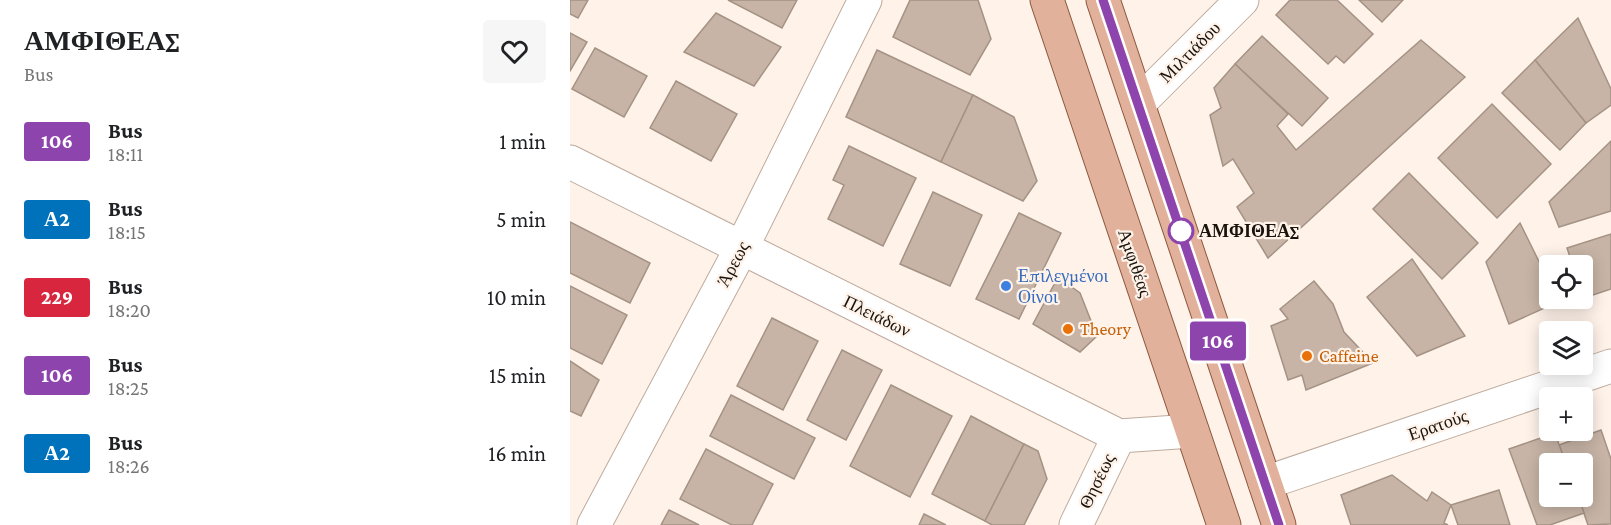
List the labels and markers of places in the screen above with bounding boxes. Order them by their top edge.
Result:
marker: ΑΜΦΙΘΕΑΣ [1168,218,1194,244]
place label: ΑΜΦΙΘΕΑΣ [1199,221,1299,241]
place label: Επιλεγμένοι Οίνοι [1018,266,1109,307]
marker: Επιλεγμένοι Οίνοι [999,279,1013,293]
place label: Theory [1080,319,1132,339]
marker: Theory [1061,322,1075,336]
place label: Caffeine [1319,346,1379,366]
marker: Caffeine [1300,349,1314,363]

